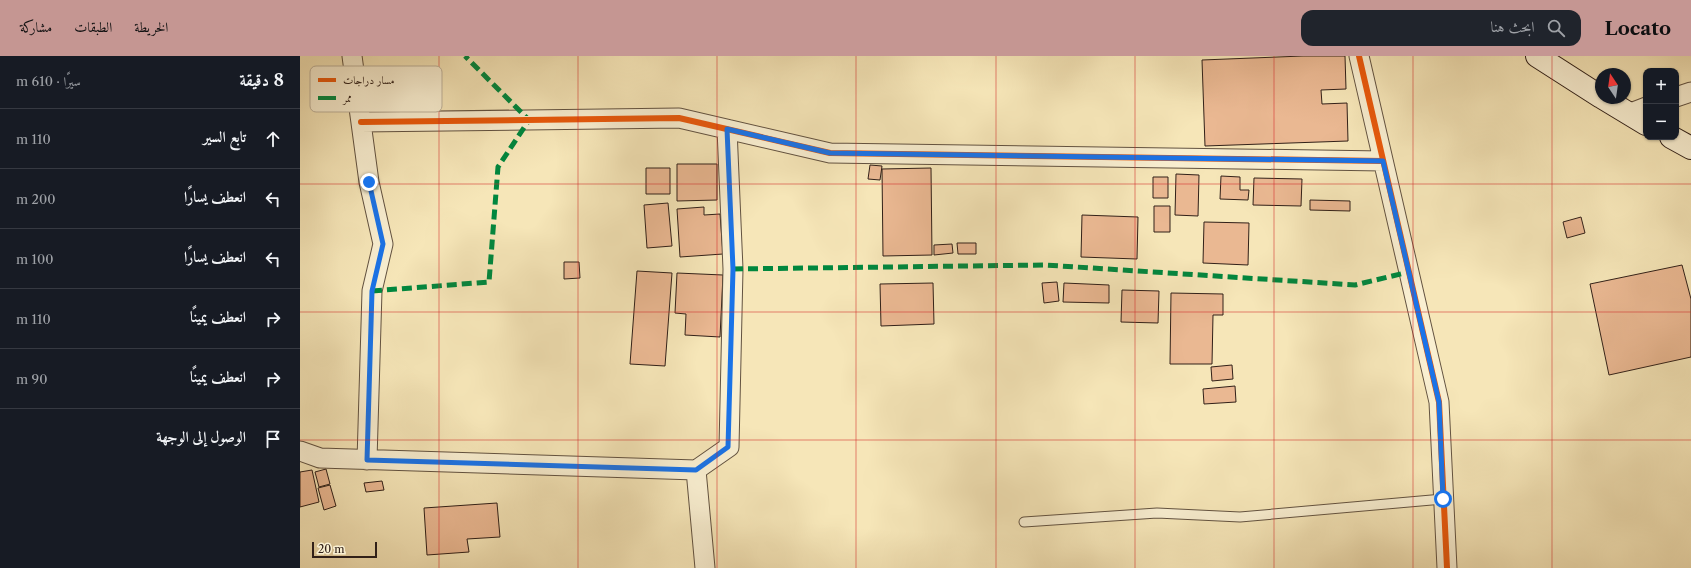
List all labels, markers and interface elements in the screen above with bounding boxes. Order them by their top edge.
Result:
search box [1301,10,1581,46]
text: ابحث هنا [1491,17,1535,36]
icon: search [1545,17,1567,39]
text: Locato [1605,17,1671,40]
text: مشاركة [20,18,52,36]
text: الطبقات [74,18,112,36]
text: الخريطة [134,18,168,36]
legend [310,66,442,112]
north arrow [1595,68,1631,104]
map controls [1643,68,1679,140]
button: + [1643,68,1679,104]
text: 8 دقيقة [240,70,284,90]
text: سيرًا · 610 m [16,73,81,89]
text: مسار دراجات [343,73,394,87]
text: ممر [342,91,352,106]
button: − [1643,104,1679,140]
text: تابع السير [203,127,246,146]
icon: ahead [262,128,284,150]
text: 110 m [16,131,51,147]
route end [360,173,378,191]
text: انعطف يسارًا [184,187,246,206]
icon: left [262,188,284,210]
text: 200 m [16,191,56,207]
text: انعطف يسارًا [184,247,246,266]
icon: left [262,248,284,270]
text: 100 m [16,251,54,267]
text: انعطف يمينًا [190,307,246,326]
icon: right [262,308,284,330]
text: 110 m [16,311,51,327]
text: انعطف يمينًا [190,367,246,386]
icon: right [262,368,284,390]
text: 90 m [16,371,47,387]
text: الوصول إلى الوجهة [156,427,246,446]
icon: arrive [262,428,284,450]
route start [1434,490,1452,508]
scale bar [312,540,377,559]
text: 20 m [318,542,344,556]

